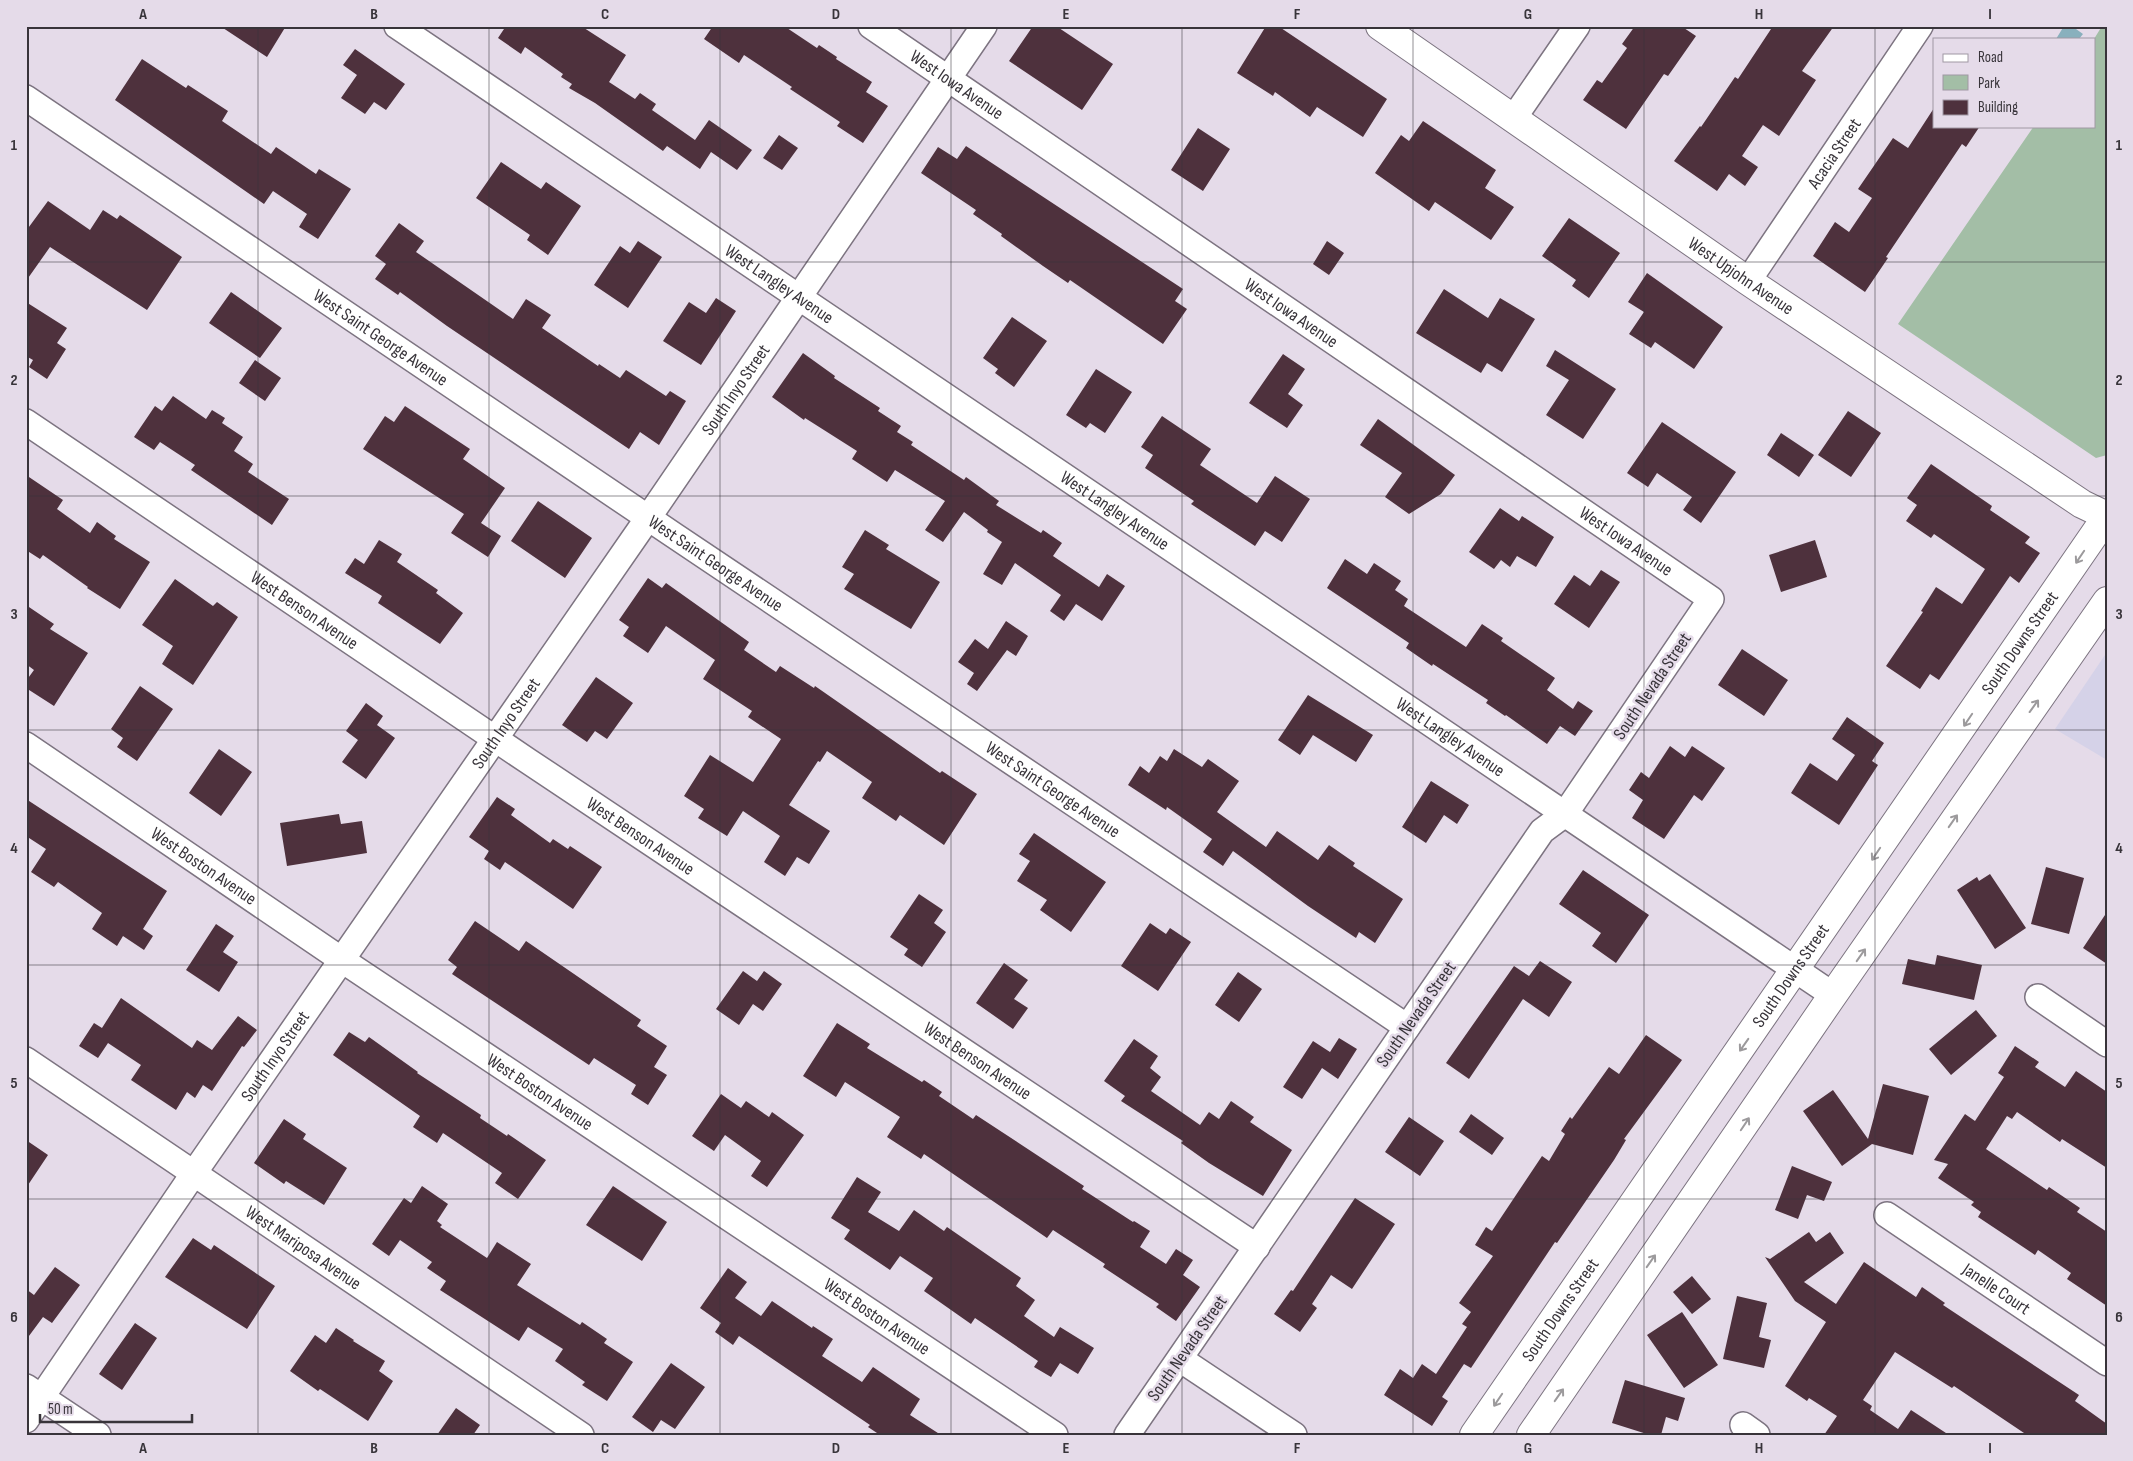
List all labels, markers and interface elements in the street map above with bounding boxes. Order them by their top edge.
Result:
text: A [138,5,147,24]
text: B [370,5,378,24]
text: C [601,5,609,24]
text: D [832,5,840,24]
text: E [1063,5,1070,24]
text: F [1294,5,1301,24]
text: G [1524,5,1532,24]
text: H [1755,5,1763,24]
text: I [1988,5,1992,24]
legend [1933,38,2096,128]
street label: West Iowa Avenue [906,46,1007,124]
text: Road [1978,48,2003,67]
text: Park [1978,74,2000,93]
text: Building [1978,98,2018,117]
street label: Acacia Street [1803,114,1866,194]
text: 1 [11,136,18,155]
text: 1 [2116,136,2123,155]
street label: West Upjohn Avenue [1684,233,1797,319]
street label: West Langley Avenue [721,240,837,328]
street label: West Iowa Avenue [1241,274,1342,352]
street label: West Saint George Avenue [309,285,452,391]
street label: South Inyo Street [698,340,775,439]
text: 2 [10,371,18,390]
text: 2 [2115,371,2123,390]
street label: West Langley Avenue [1056,467,1173,555]
street label: West Iowa Avenue [1575,502,1676,581]
street label: West Saint George Avenue [644,511,787,616]
one-way arrow [2075,550,2085,564]
street label: West Benson Avenue [246,567,362,654]
street label: South Downs Street [1977,587,2063,699]
text: 3 [10,605,18,624]
text: 3 [2115,605,2123,624]
street label: South Nevada Street [1609,629,1696,744]
street label: South Inyo Street [468,674,545,773]
street label: West Langley Avenue [1392,693,1509,781]
one-way arrow [2029,700,2039,714]
one-way arrow [1963,713,1973,727]
street label: West Saint George Avenue [981,737,1124,842]
street label: West Benson Avenue [582,793,698,880]
one-way arrow [1948,814,1958,828]
street label: West Boston Avenue [147,823,260,910]
text: 4 [10,839,18,858]
text: 4 [2115,839,2123,858]
one-way arrow [1871,846,1881,860]
street label: South Downs Street [1748,920,1834,1031]
one-way arrow [1856,948,1866,962]
street label: South Nevada Street [1372,957,1461,1071]
street label: South Inyo Street [237,1007,314,1106]
street label: West Benson Avenue [919,1018,1035,1105]
one-way arrow [1739,1038,1749,1052]
street label: West Boston Avenue [483,1049,597,1135]
text: 5 [10,1074,18,1093]
text: 5 [2115,1074,2123,1093]
one-way arrow [1740,1117,1750,1131]
street label: West Mariposa Avenue [242,1202,365,1294]
street label: South Downs Street [1518,1254,1604,1366]
one-way arrow [1646,1254,1656,1268]
street label: Janelle Court [1958,1258,2034,1320]
street label: West Boston Avenue [820,1274,934,1360]
street label: South Nevada Street [1143,1291,1232,1405]
text: 6 [10,1308,18,1327]
text: 6 [2115,1308,2123,1327]
one-way arrow [1554,1388,1564,1402]
scale bar [40,1391,192,1423]
one-way arrow [1493,1393,1503,1407]
text: 50 m [48,1400,73,1419]
text: A [138,1439,147,1458]
text: B [370,1439,378,1458]
text: C [601,1439,609,1458]
text: D [832,1439,840,1458]
text: E [1063,1439,1070,1458]
text: F [1294,1439,1301,1458]
text: G [1524,1439,1532,1458]
text: H [1755,1439,1763,1458]
text: I [1988,1439,1992,1458]

